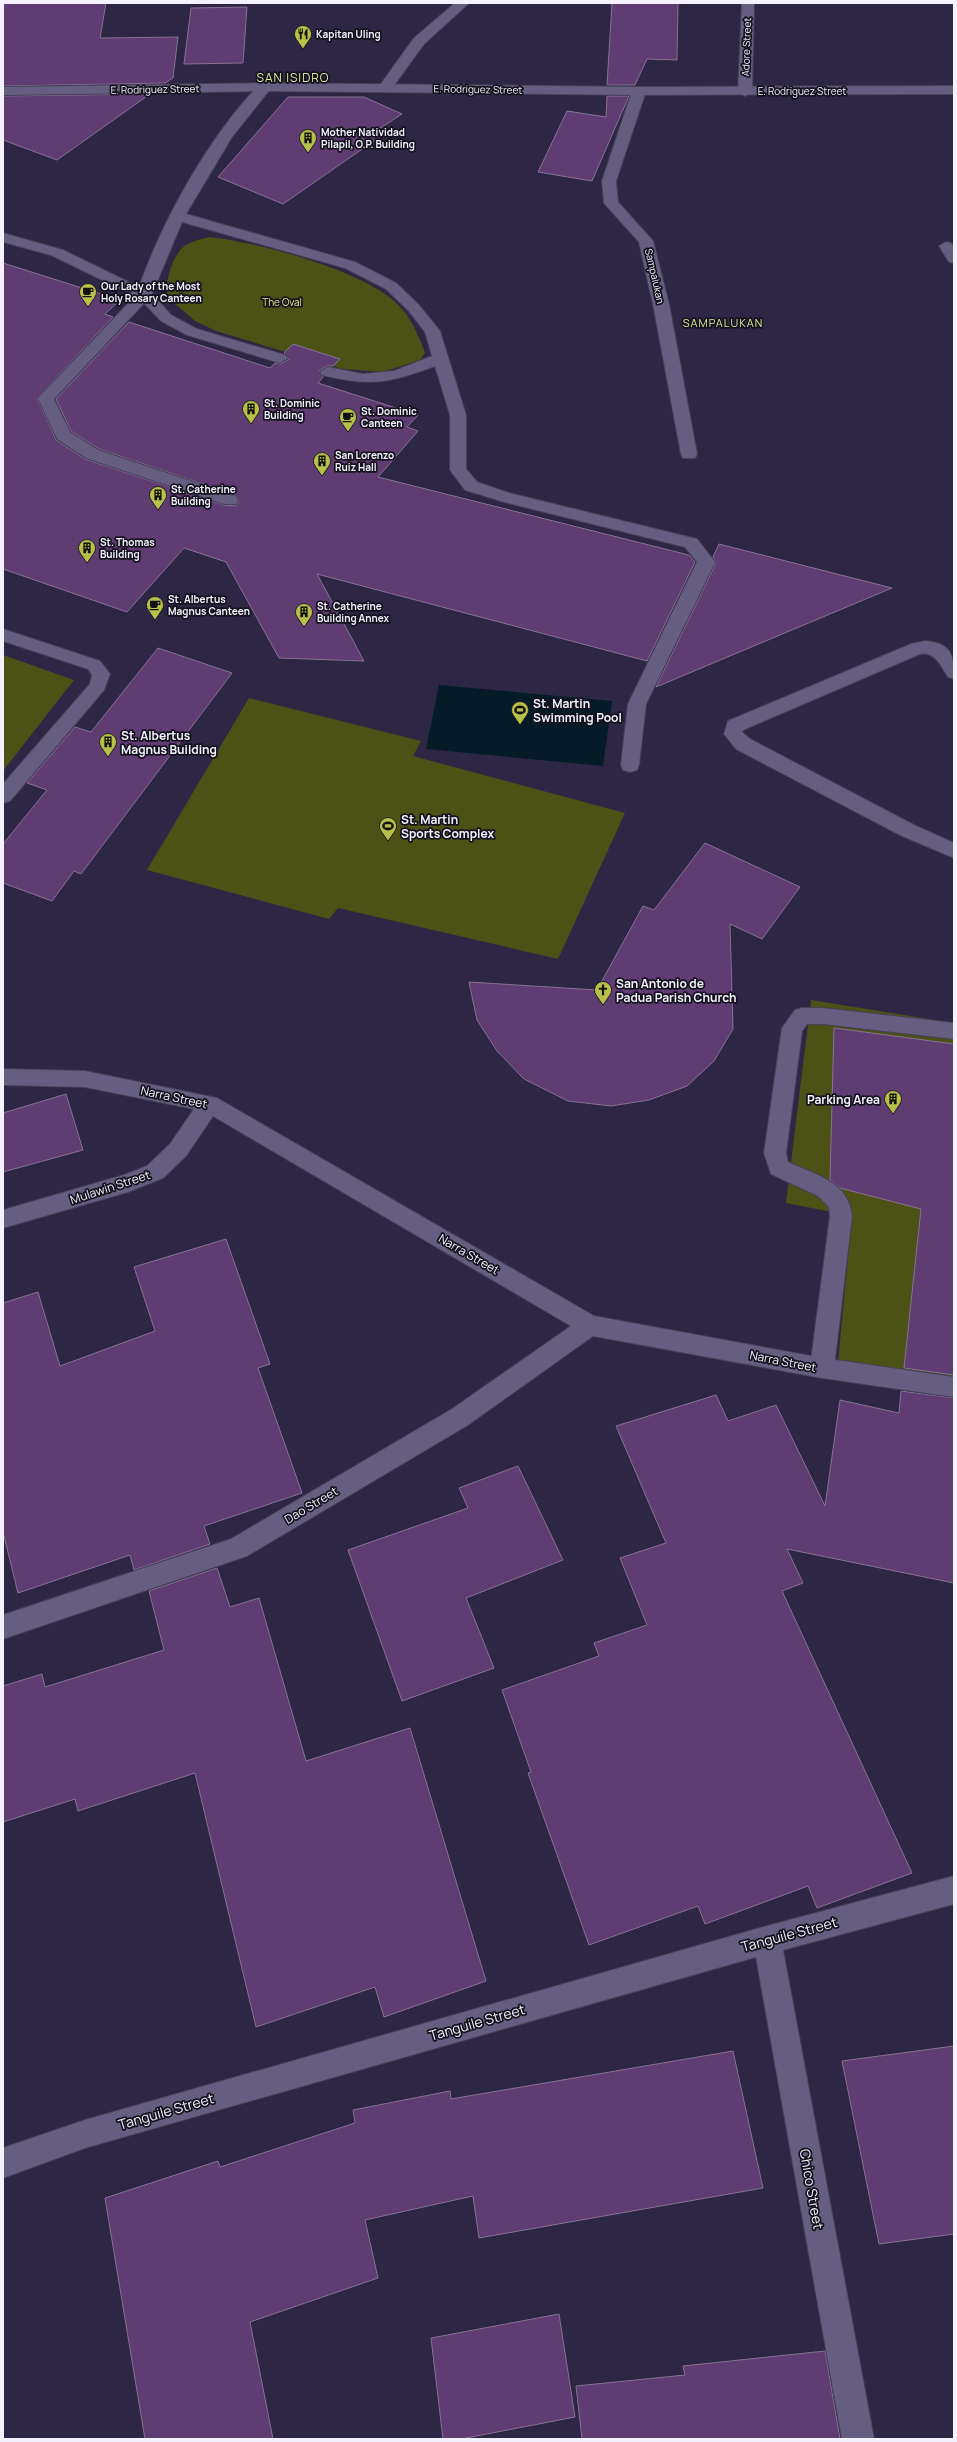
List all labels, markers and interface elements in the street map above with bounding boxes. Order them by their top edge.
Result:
street label: Adore Street [738,17,754,77]
restaurant icon: Kapitan Uling [293,24,313,49]
place label: Kapitan Uling [316,27,381,41]
district label: SAN ISIDRO [257,69,329,86]
street label: E. Rodriguez Street [111,81,199,97]
street label: E. Rodriguez Street [434,81,522,97]
street label: E. Rodriguez Street [758,84,846,98]
place label: Mother Natividad Pilapil, O.P. Building [321,125,415,151]
building icon: Mother Natividad Pilapil, O.P. Building [298,128,318,153]
street label: Sampalukan [642,247,668,305]
place label: Our Lady of the Most Holy Rosary Canteen [101,279,202,305]
cafe icon: Our Lady of the Most Holy Rosary Canteen [78,282,98,307]
park label: The Oval [262,295,302,309]
district label: SAMPALUKAN [683,315,763,330]
place label: St. Dominic Building [264,396,320,422]
building icon: St. Dominic Building [241,399,261,424]
place label: St. Dominic Canteen [361,404,417,430]
cafe icon: St. Dominic Canteen [338,407,358,432]
place label: San Lorenzo Ruiz Hall [335,448,394,474]
building icon: San Lorenzo Ruiz Hall [312,451,332,476]
place label: St. Catherine Building [171,482,236,508]
building icon: St. Catherine Building [148,485,168,510]
place label: St. Thomas Building [100,535,155,561]
building icon: St. Thomas Building [77,538,97,563]
place label: St. Albertus Magnus Canteen [168,592,250,618]
cafe icon: St. Albertus Magnus Canteen [145,595,165,620]
place label: St. Catherine Building Annex [317,599,390,625]
building icon: St. Catherine Building Annex [294,602,314,627]
place label: St. Martin Swimming Pool [533,695,622,726]
sports icon: St. Martin Swimming Pool [510,700,530,725]
place label: St. Albertus Magnus Building [121,727,217,758]
building icon: St. Albertus Magnus Building [98,732,118,757]
place label: St. Martin Sports Complex [401,811,494,842]
sports icon: St. Martin Sports Complex [378,816,398,841]
place label: San Antonio de Padua Parish Church [616,975,737,1006]
church icon: San Antonio de Padua Parish Church [593,980,613,1005]
street label: Narra Street [139,1082,209,1112]
building icon: Parking Area [883,1089,903,1114]
place label: Parking Area [807,1091,880,1108]
street label: Mulawin Street [68,1166,152,1208]
street label: Narra Street [435,1230,503,1278]
street label: Narra Street [748,1346,818,1376]
street label: Dao Street [281,1482,341,1528]
street label: Tanguile Street [739,1912,840,1956]
street label: Tanguile Street [427,1999,527,2045]
street label: Tanguile Street [116,2088,216,2134]
street label: Chico Street [796,2147,828,2231]

